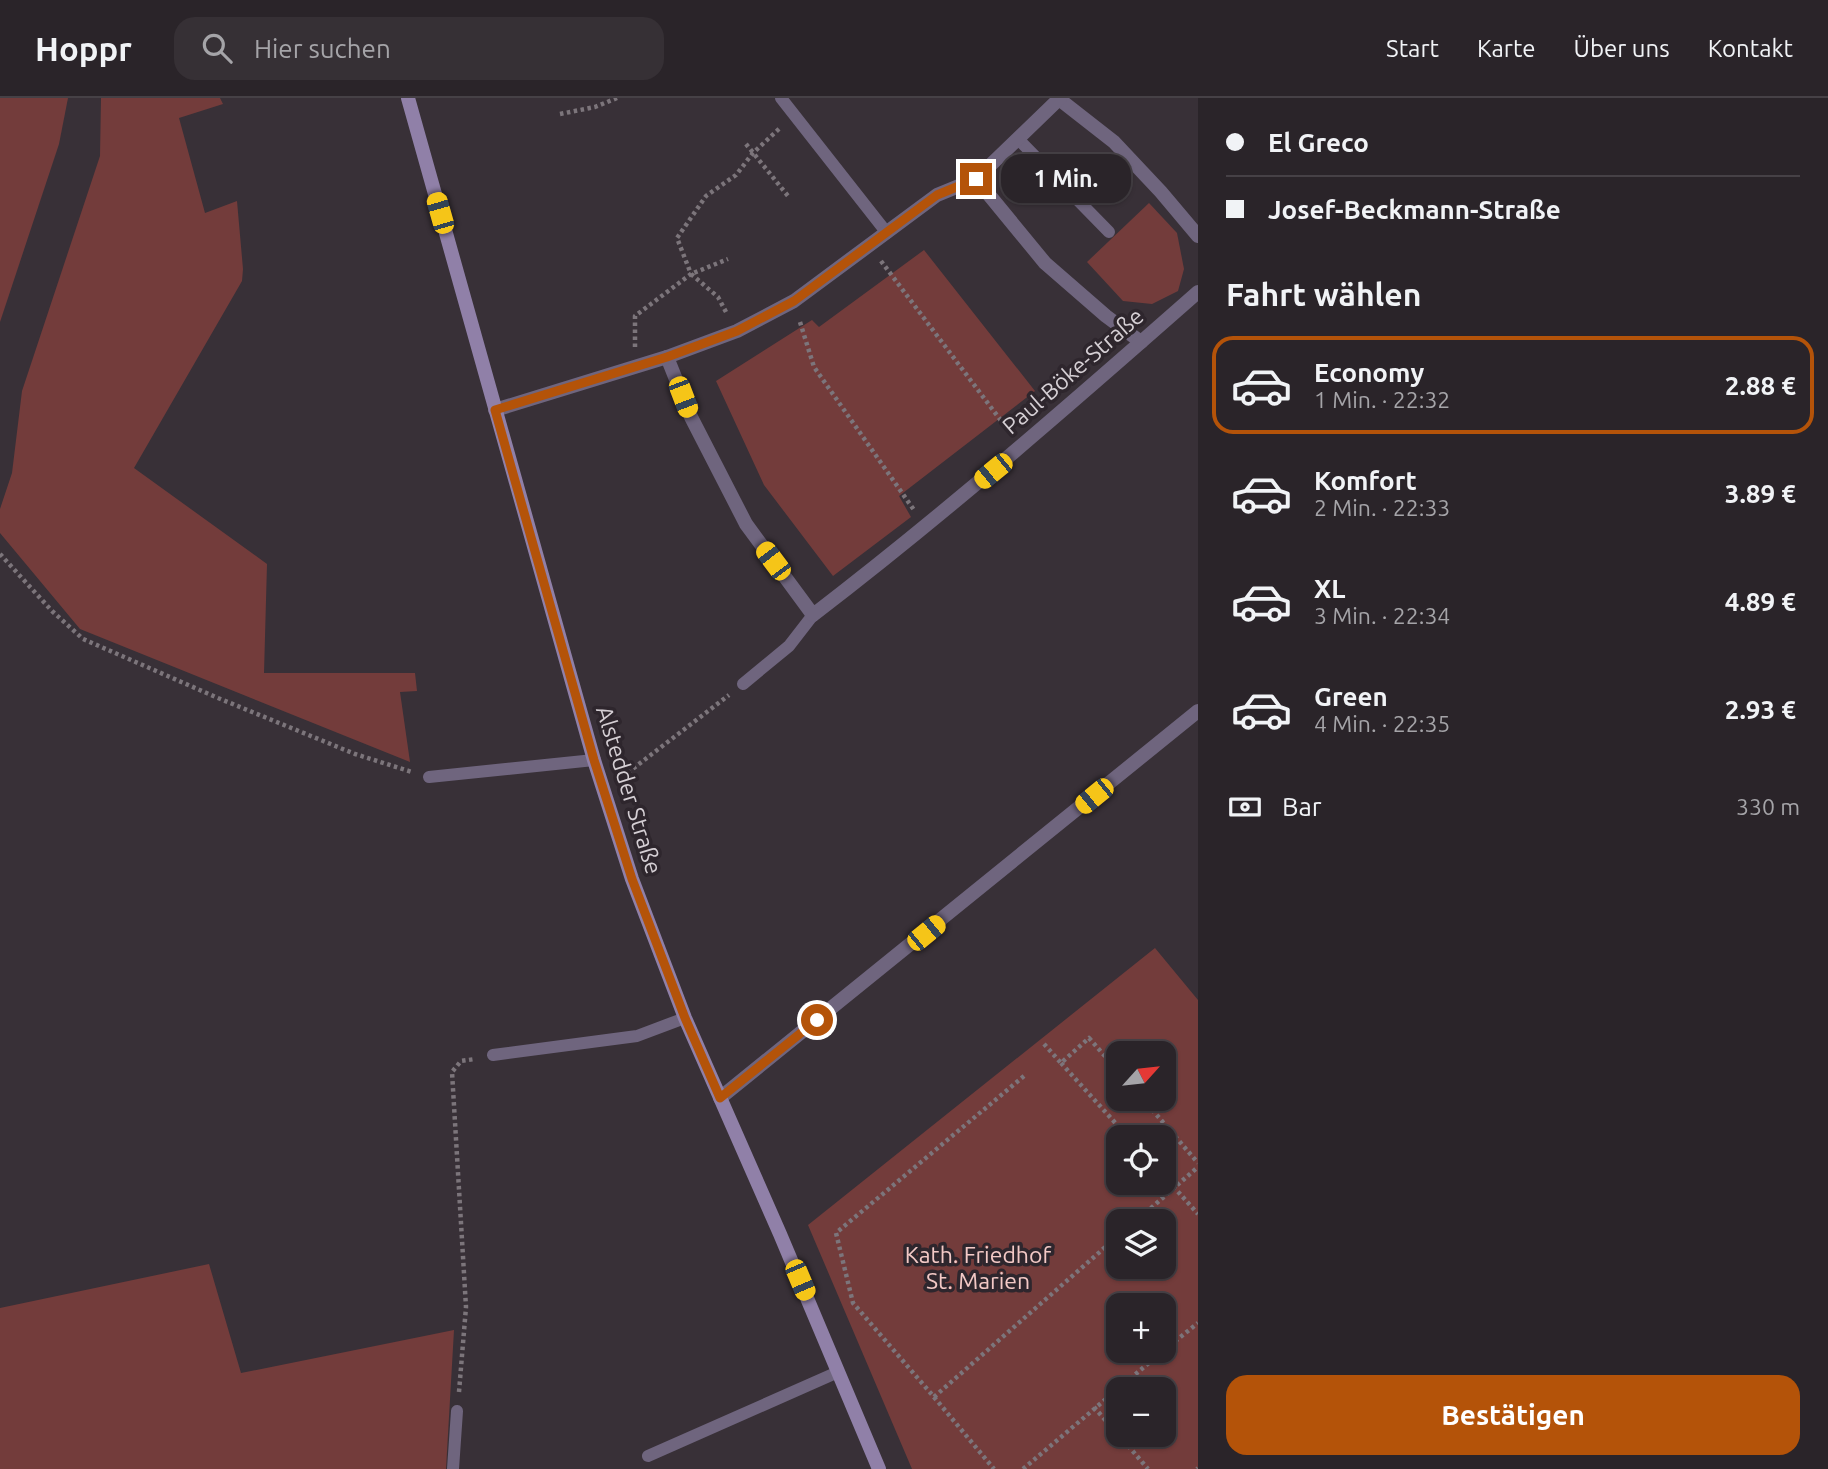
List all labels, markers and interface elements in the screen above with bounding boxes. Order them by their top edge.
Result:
search box [174,17,664,80]
icon: search [198,29,236,67]
text: Hoppr [35,30,132,67]
text: Hier suchen [254,34,391,63]
text: Start [1386,35,1439,62]
text: Karte [1477,35,1536,62]
text: Über uns [1574,35,1670,62]
text: Kontakt [1708,35,1793,62]
text: El Greco [1268,128,1369,157]
callout: 1 Min. [1000,154,1130,204]
route end [960,163,992,195]
text: 1 Min. [1034,166,1098,191]
car [425,190,456,236]
text: Josef-Beckmann-Straße [1268,195,1561,224]
text: Fahrt wählen [1226,276,1421,312]
street label: Paul-Böke-Straße [997,303,1148,438]
icon: car [1230,354,1293,417]
text: Economy [1314,358,1424,387]
text: 2.88 € [1725,371,1796,400]
car [666,374,701,420]
text: 1 Min. · 22:32 [1314,387,1450,412]
car [971,450,1016,492]
icon: car [1230,462,1293,525]
text: Komfort [1314,466,1417,495]
text: 3.89 € [1725,479,1796,508]
text: 2 Min. · 22:33 [1314,495,1450,520]
car [752,538,795,584]
icon: car [1230,570,1293,633]
text: XL [1314,574,1345,603]
text: 4.89 € [1725,587,1796,616]
text: 3 Min. · 22:34 [1314,603,1450,628]
icon: car [1230,678,1293,741]
text: Green [1314,682,1388,711]
text: 2.93 € [1725,695,1796,724]
street label: Alstedder Straße [592,703,667,877]
text: 4 Min. · 22:35 [1314,711,1450,736]
car [1072,775,1117,817]
icon: cash [1226,788,1264,826]
text: Bar [1282,792,1322,821]
text: 330 m [1736,794,1800,819]
car [904,912,949,954]
route start [801,1004,833,1036]
north arrow [1106,1041,1176,1111]
map controls [1106,1041,1176,1447]
button: locate [1106,1125,1176,1195]
button: layers [1106,1209,1176,1279]
park label: Kath. Friedhof St. Marien [905,1242,1051,1293]
car [783,1257,818,1303]
button: + [1106,1293,1176,1363]
button: Bestätigen [1226,1375,1800,1455]
button: − [1106,1377,1176,1447]

